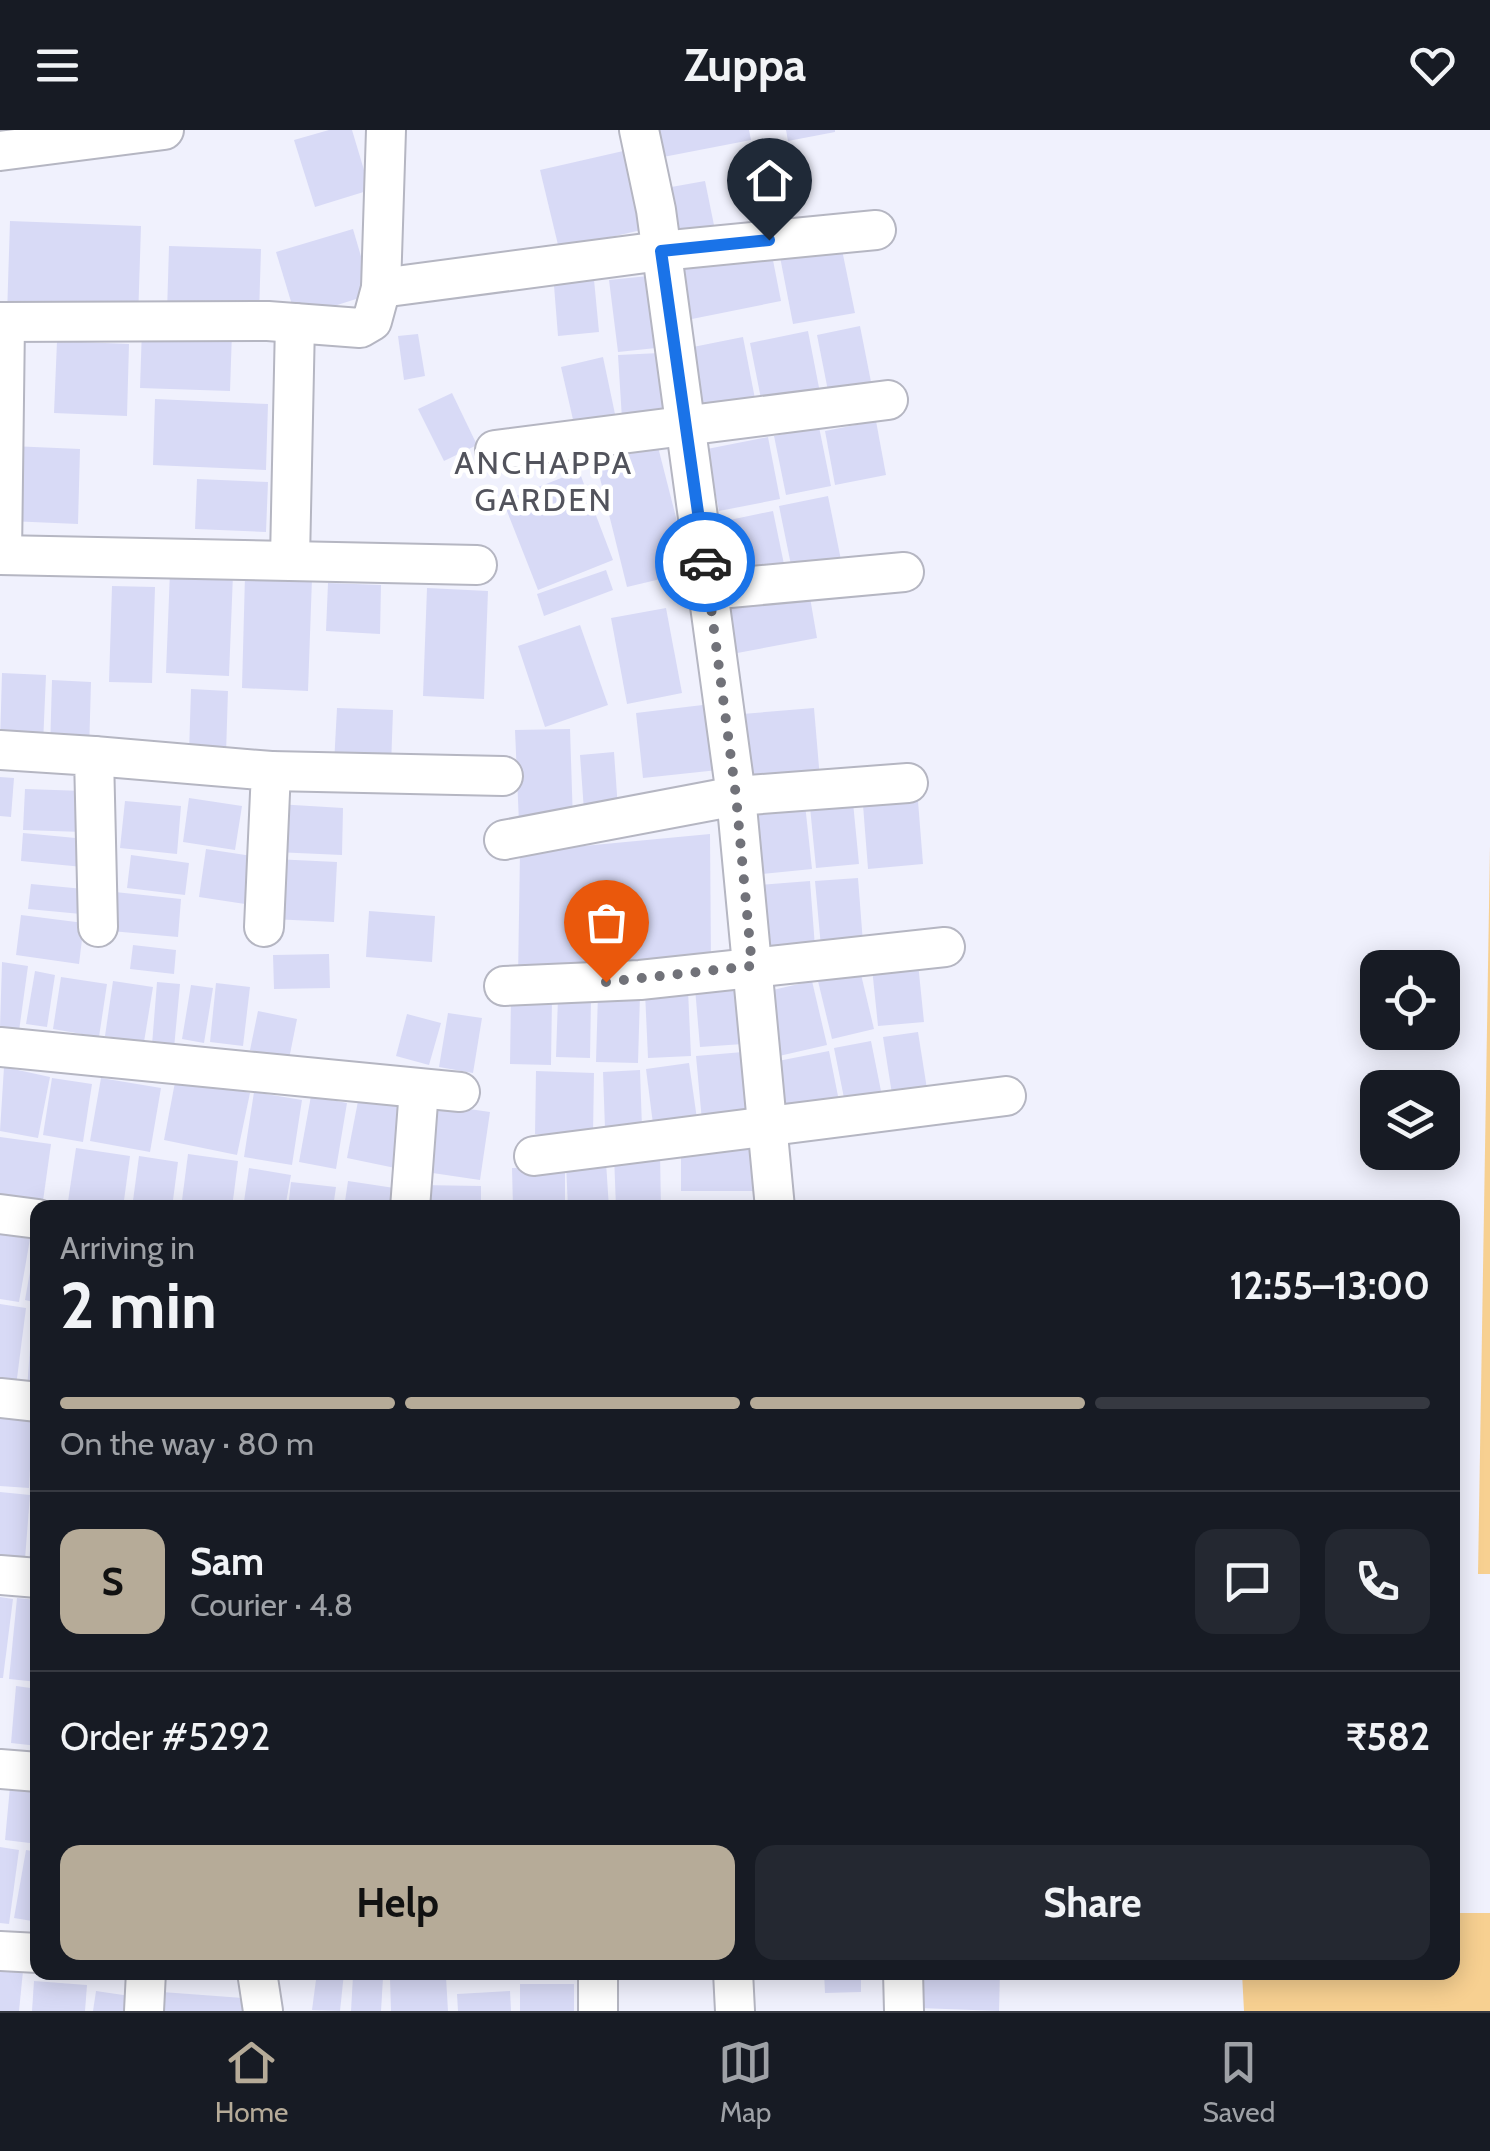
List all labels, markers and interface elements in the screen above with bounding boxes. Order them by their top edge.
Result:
icon: menu [30,38,85,93]
text: Zuppa [684,38,806,92]
icon: heart [1405,38,1460,93]
pin [727,138,812,241]
icon: home [742,153,797,208]
district label: ANCHAPPA GARDEN [454,443,634,519]
courier [655,512,755,612]
icon: car [678,535,733,590]
pin [564,880,649,983]
icon: bag [579,895,634,950]
map controls [1360,950,1460,1170]
button: locate [1360,950,1460,1050]
button: layers [1360,1070,1460,1170]
text: Arriving in [60,1228,195,1267]
text: 12:55–13:00 [1230,1262,1430,1309]
text: 2 min [60,1265,217,1344]
text: On the way · 80 m [60,1424,314,1463]
button: chat [1195,1529,1300,1634]
button: phone [1325,1529,1430,1634]
text: Sam [190,1538,264,1585]
text: S [101,1558,124,1605]
text: Courier · 4.8 [190,1585,353,1624]
text: Order #5292 [60,1713,270,1760]
text: ₹582 [1346,1713,1430,1760]
button: Help [60,1845,735,1960]
button: Share [755,1845,1430,1960]
tab: Home [215,2035,288,2129]
tab: Map [718,2035,773,2129]
tab: Saved [1203,2035,1275,2129]

